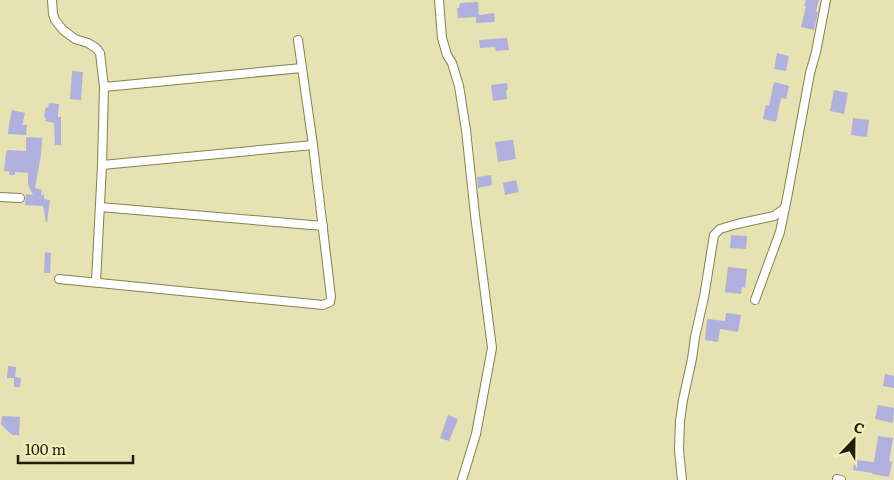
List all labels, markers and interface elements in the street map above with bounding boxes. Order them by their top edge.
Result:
north arrow [829,415,879,465]
text: С [851,416,868,438]
scale bar [18,432,132,464]
text: 100 m [25,437,66,460]

